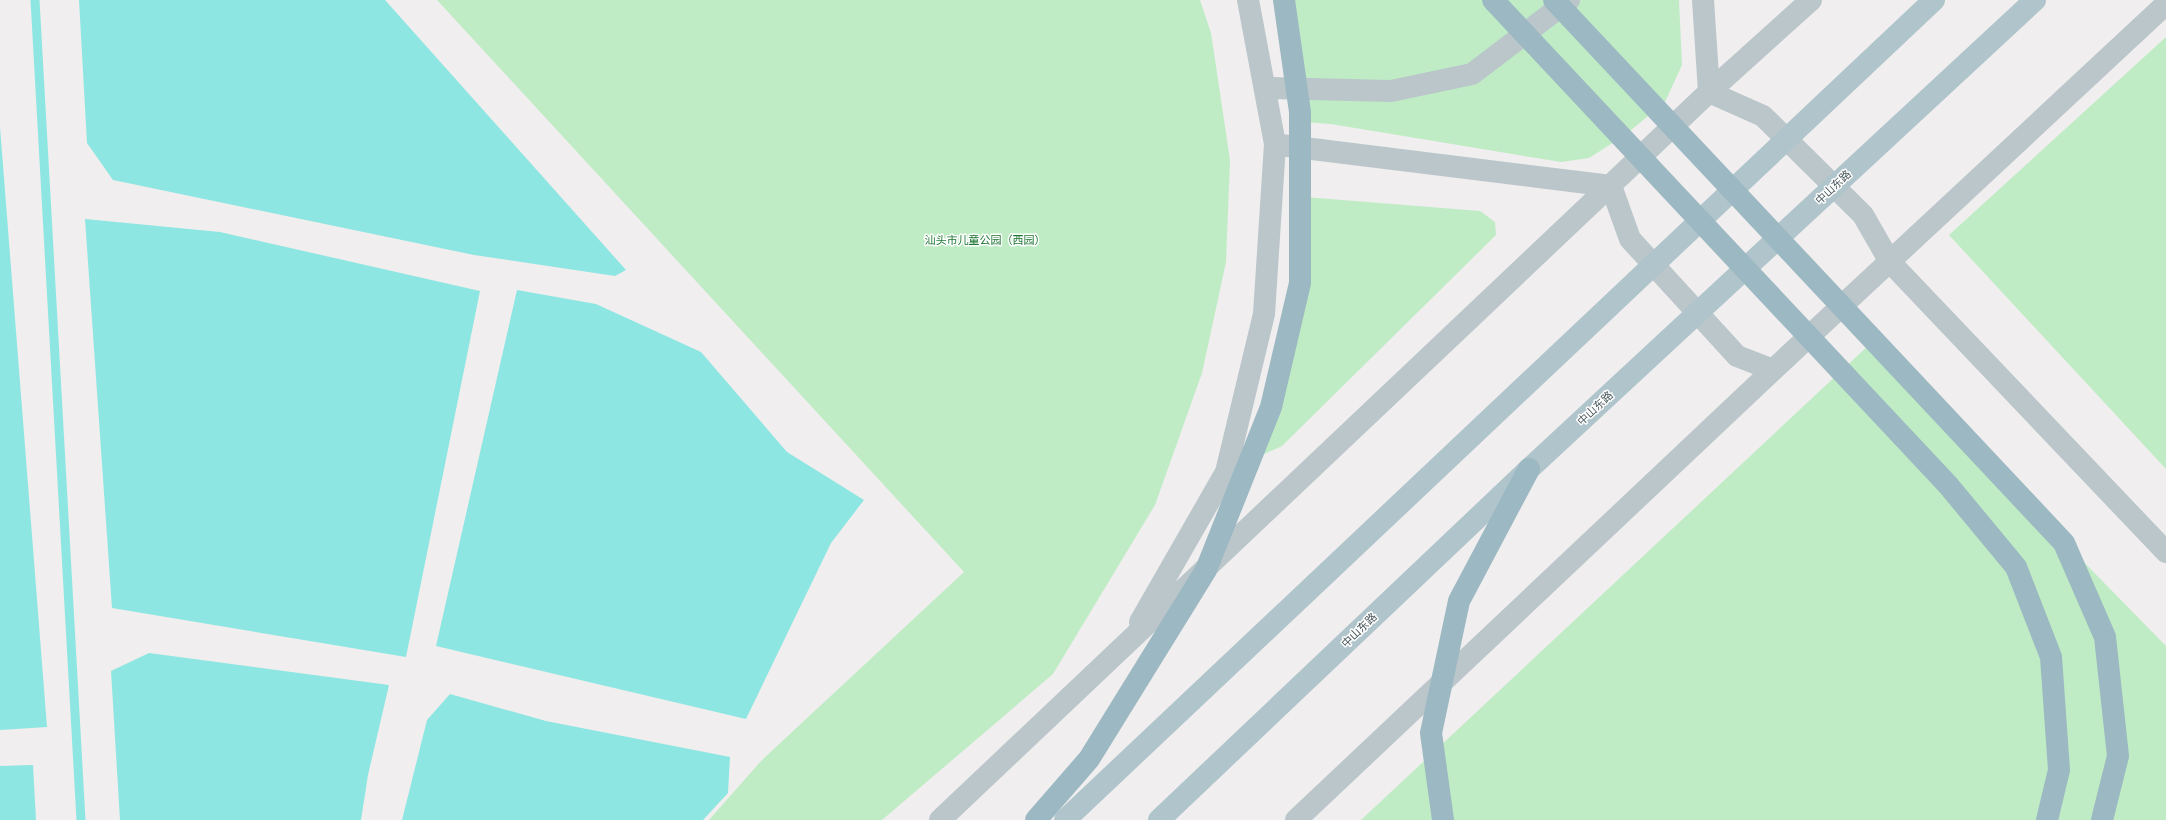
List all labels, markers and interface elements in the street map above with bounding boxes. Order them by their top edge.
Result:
street label: 中山东路 [1812,167,1854,207]
park label: 汕头市儿童公园（西园） [925,233,1046,247]
street label: 中山东路 [1574,388,1616,428]
street label: 中山东路 [1338,610,1380,650]

